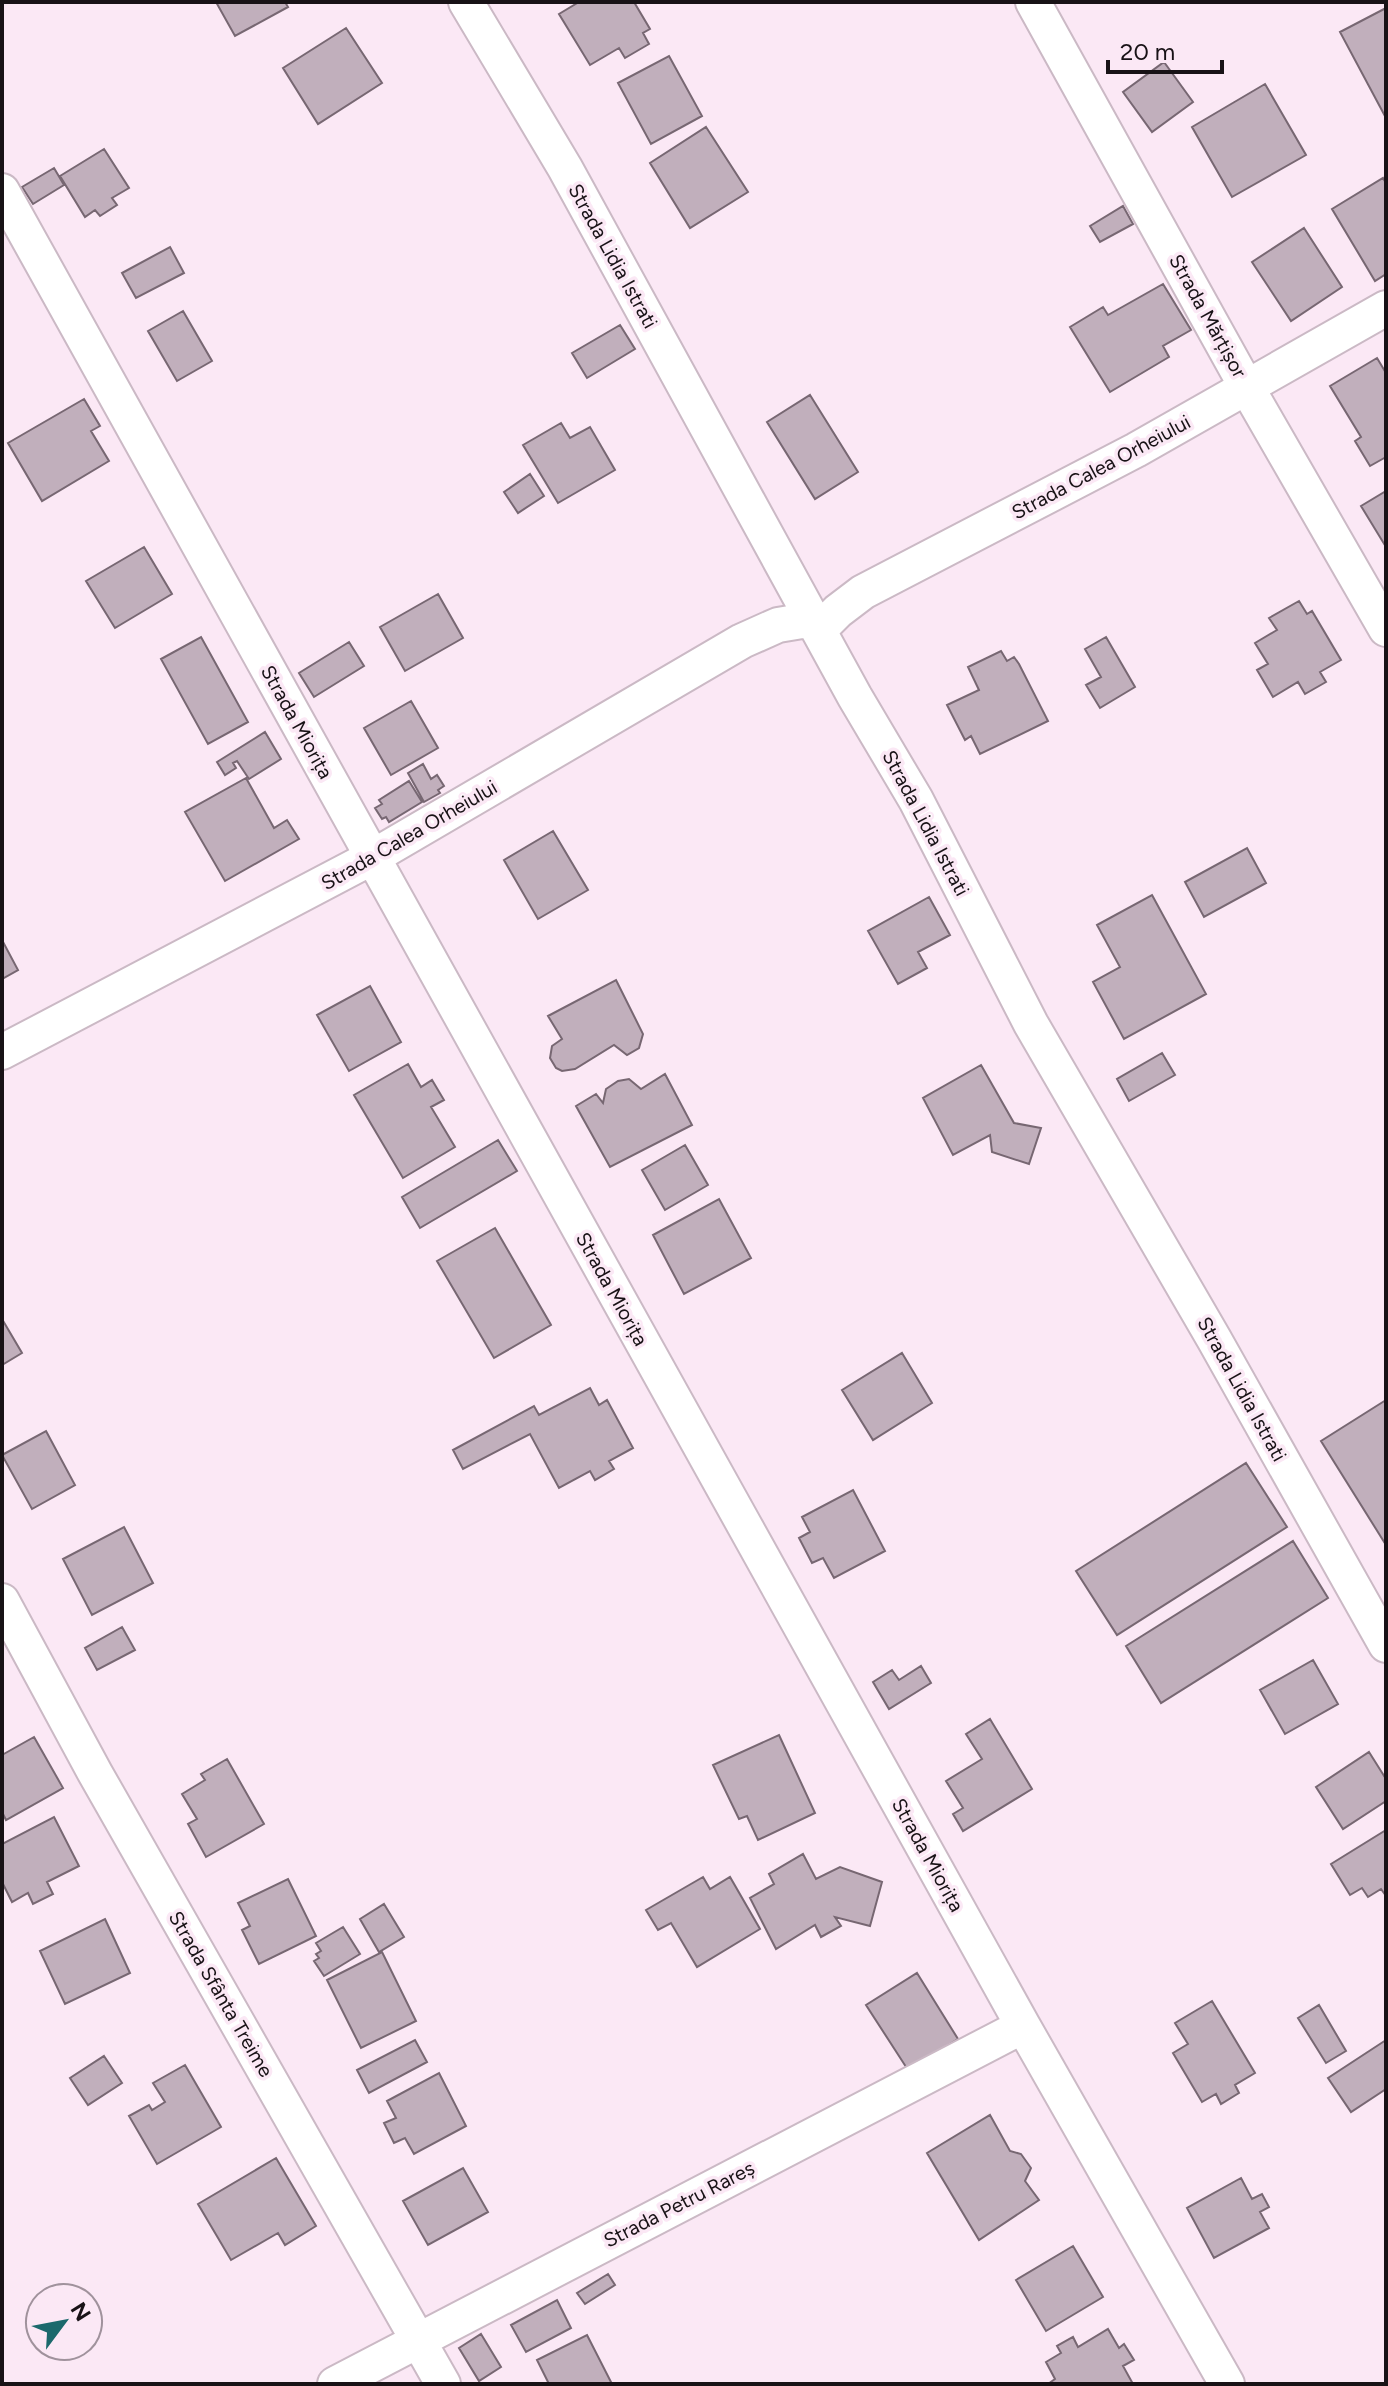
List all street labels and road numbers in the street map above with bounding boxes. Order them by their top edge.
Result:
street label: Strada Lidia Istrati [563,179,663,333]
street label: Strada Mărțișor [1164,250,1252,382]
street label: Strada Calea Orheiului [1007,410,1195,524]
street label: Strada Miorița [256,661,338,783]
street label: Strada Lidia Istrati [877,746,975,900]
street label: Strada Calea Orheiului [317,775,501,895]
street label: Strada Miorița [571,1228,653,1350]
street label: Strada Lidia Istrati [1192,1312,1292,1466]
street label: Strada Miorița [887,1794,969,1916]
street label: Strada Sfânta Treime [164,1907,278,2081]
street label: Strada Petru Rareș [600,2156,758,2252]

